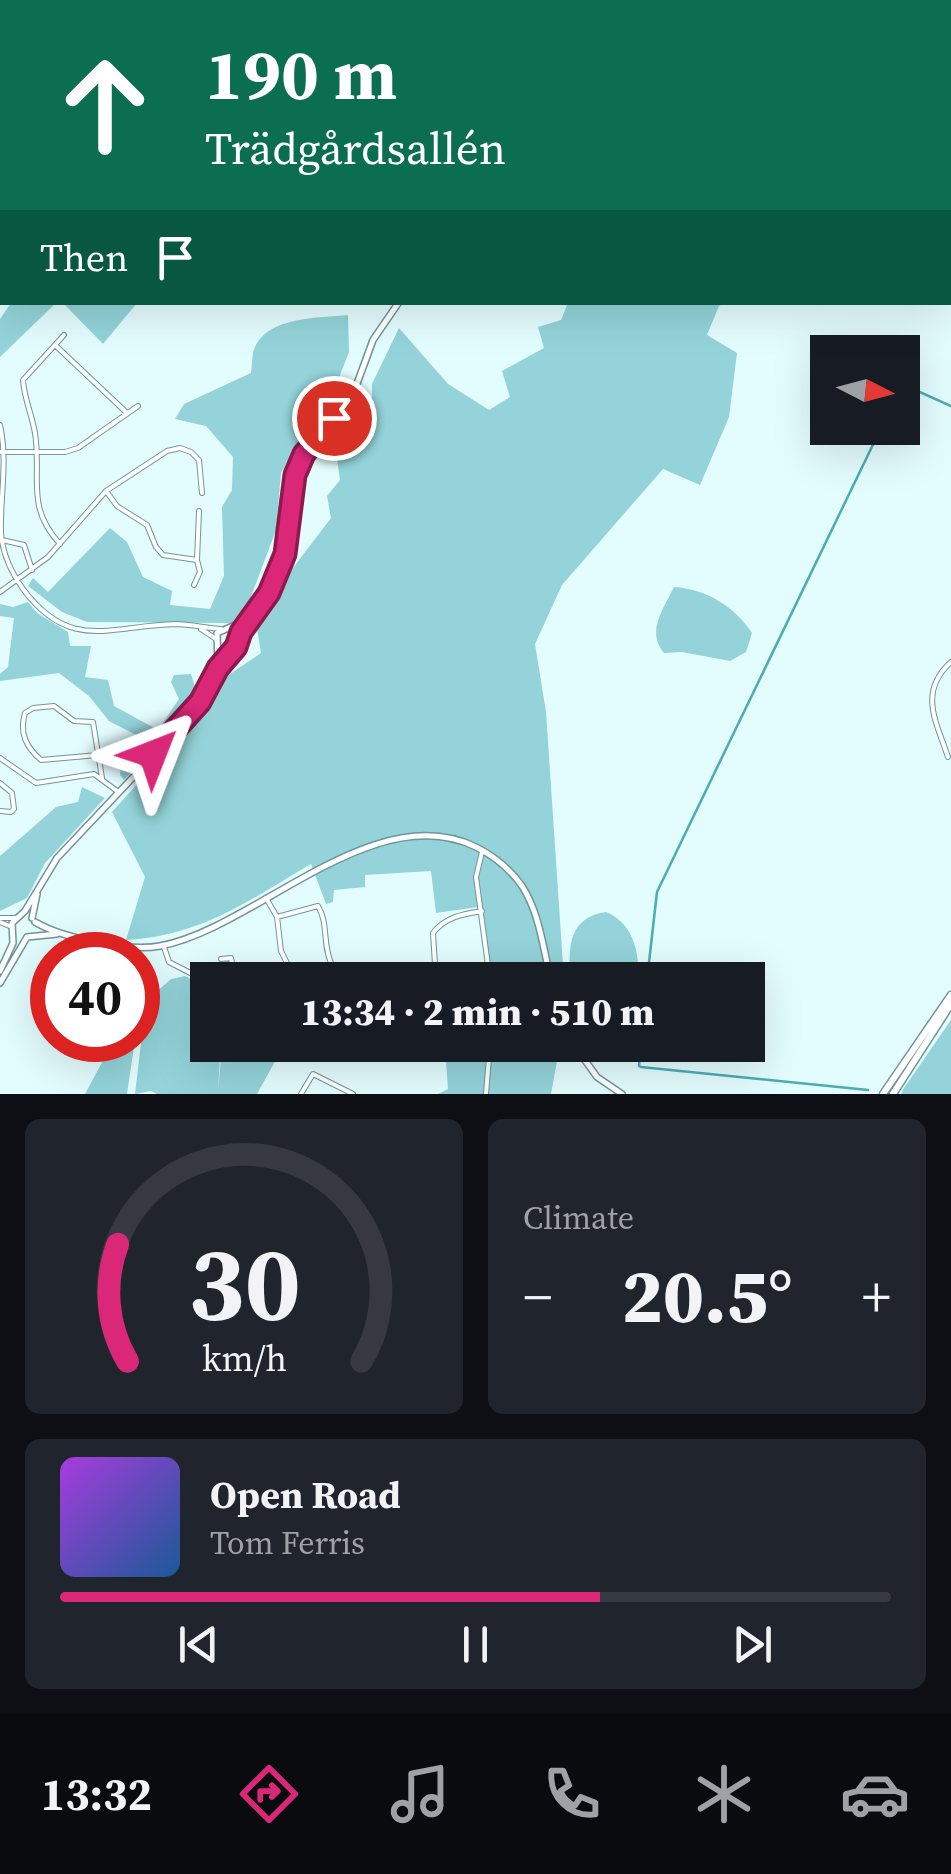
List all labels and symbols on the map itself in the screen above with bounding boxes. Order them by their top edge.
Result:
north arrow [810,335,920,445]
pin [292,376,377,461]
position arrow [101,702,205,806]
speed limit sign: 40 [30,932,160,1062]

